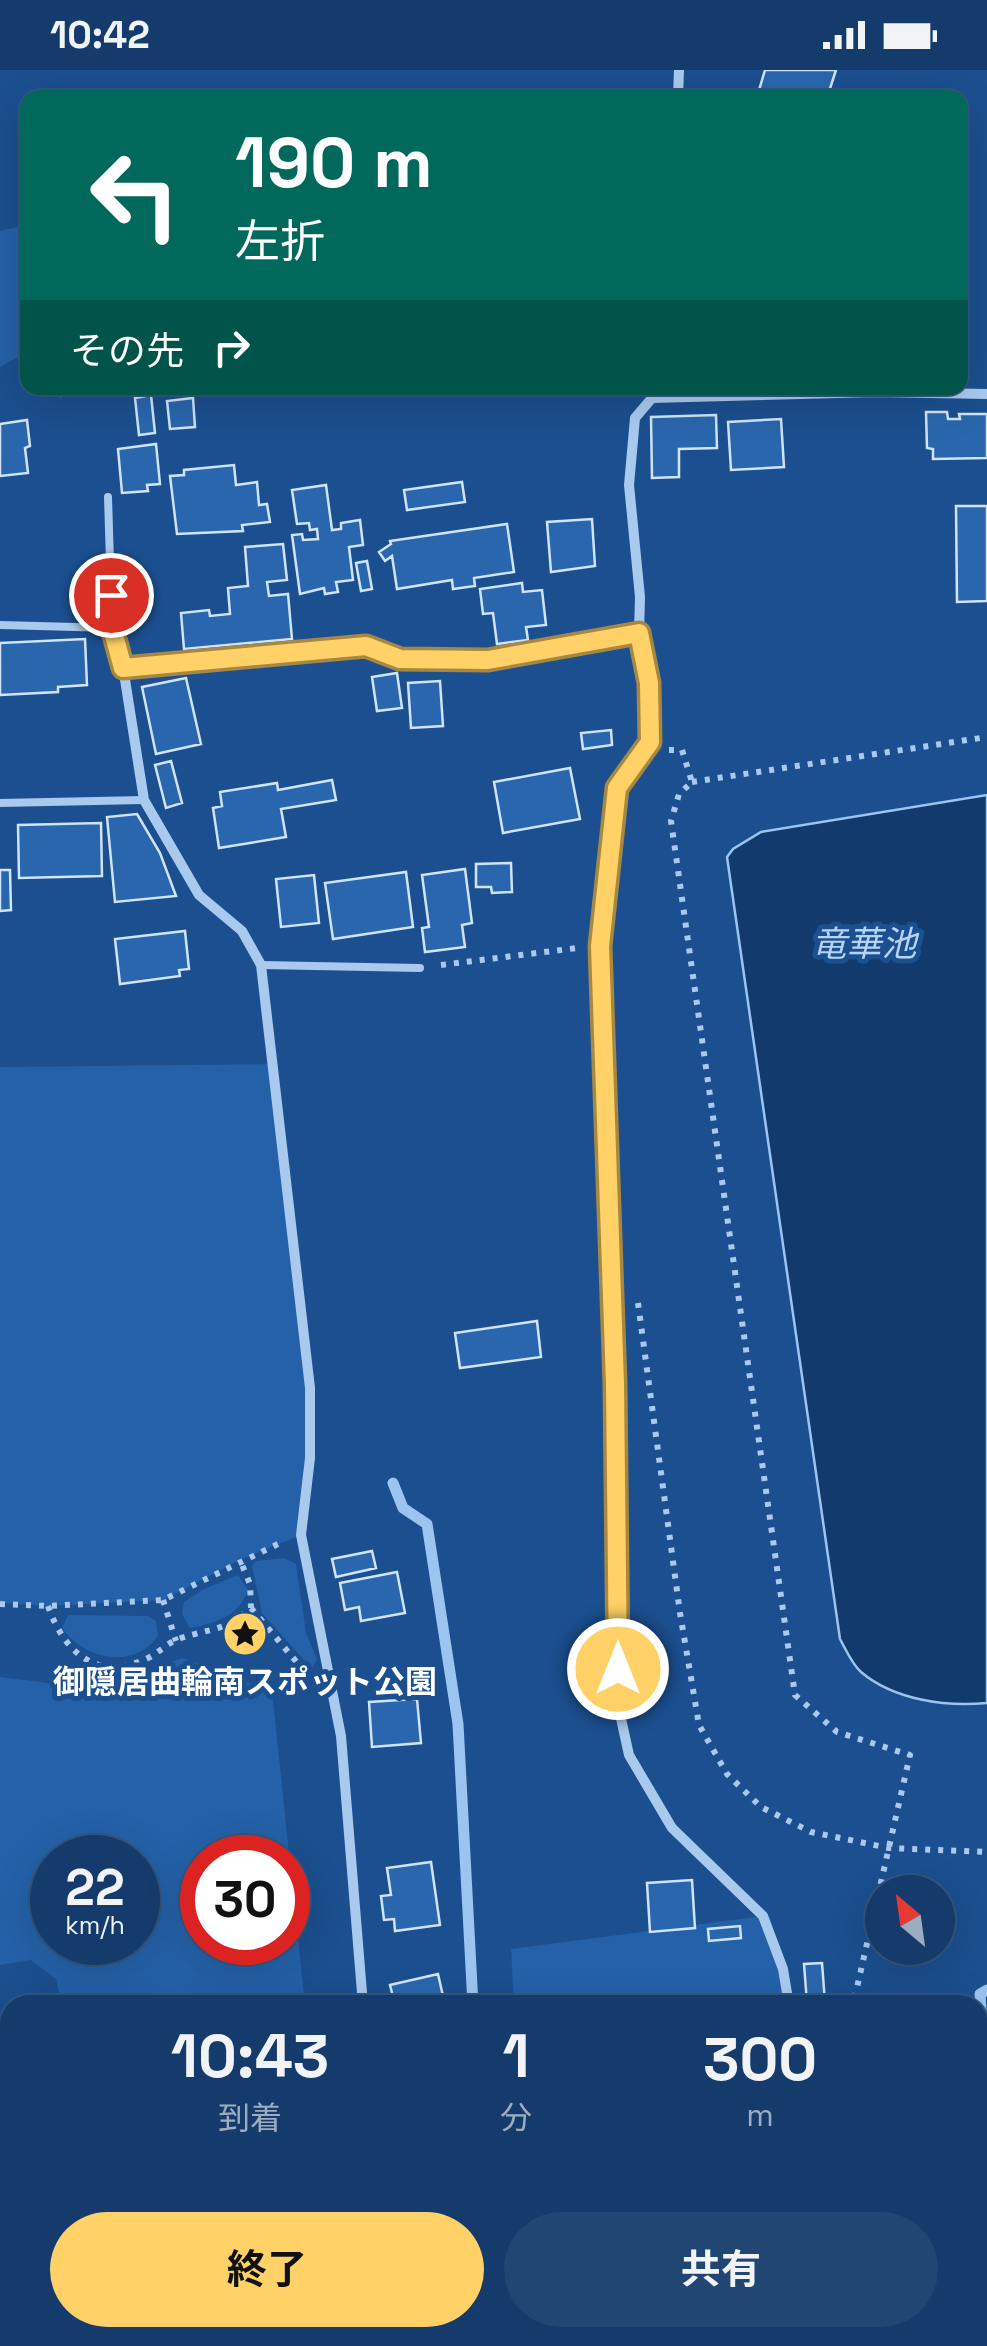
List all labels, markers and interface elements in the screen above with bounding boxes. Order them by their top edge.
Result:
text: 10:42 [50,11,150,59]
text: 190 m [235,118,433,207]
icon: left [70,130,200,260]
text: 左折 [235,213,325,270]
icon: right [204,320,259,375]
text: その先 [70,327,184,375]
pin [69,553,154,638]
icon: arrive [84,568,139,623]
water label: 竜華池 [811,922,919,966]
place icon: 御隠居曲輪南スポット公園 [222,1611,268,1657]
position arrow [566,1617,670,1721]
place label: 御隠居曲輪南スポット公園 [53,1662,437,1702]
speed limit sign: 30 [180,1835,310,1965]
text: 22 [65,1856,125,1920]
north arrow [865,1875,955,1965]
map controls [865,1875,955,1965]
text: km/h [65,1909,125,1941]
text: 10:43 [171,2018,329,2095]
text: 1 [503,2018,530,2095]
text: 300 [703,2021,817,2098]
text: m [746,2095,774,2135]
text: 到着 [218,2098,282,2138]
text: 分 [500,2098,532,2138]
button: 終了 [50,2212,484,2327]
button: 共有 [504,2212,938,2327]

